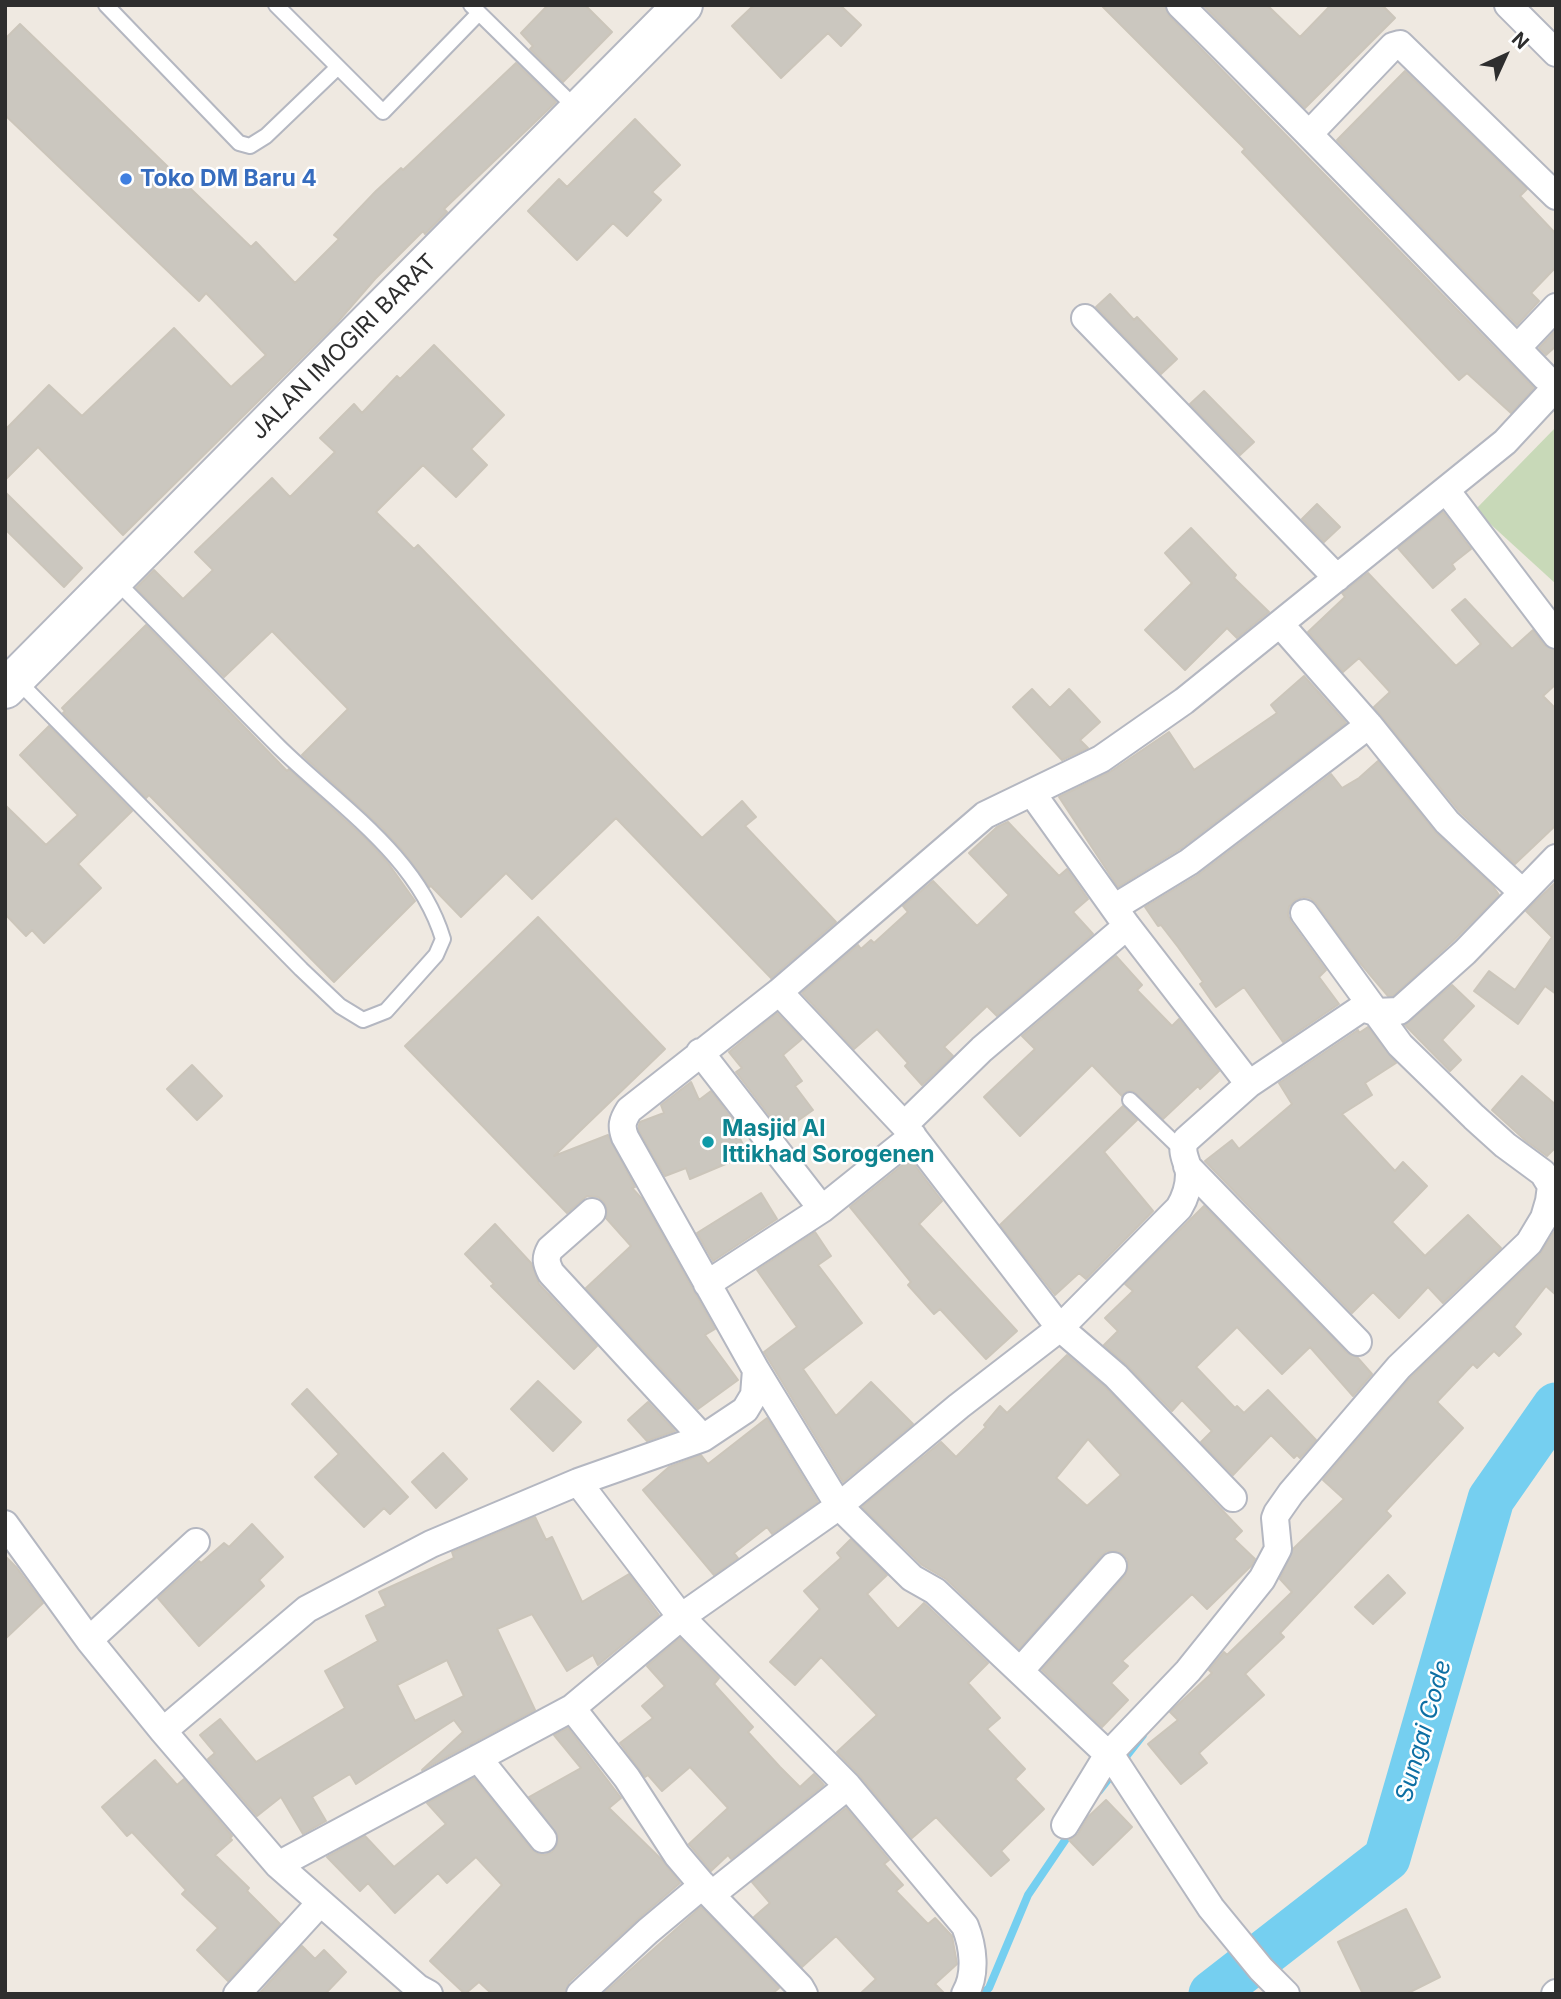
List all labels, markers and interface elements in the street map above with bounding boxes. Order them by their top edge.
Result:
north arrow [1470,21,1540,91]
text: N [1507,28,1533,54]
place label: Toko DM Baru 4 [140,165,317,193]
marker: Toko DM Baru 4 [118,171,134,187]
street label: JALAN IMOGIRI BARAT [245,248,443,446]
place label: Masjid Al Ittikhad Sorogenen [722,1115,935,1169]
marker: Masjid Al Ittikhad Sorogenen [700,1134,716,1150]
water label: Sungai Code [1390,1657,1458,1805]

